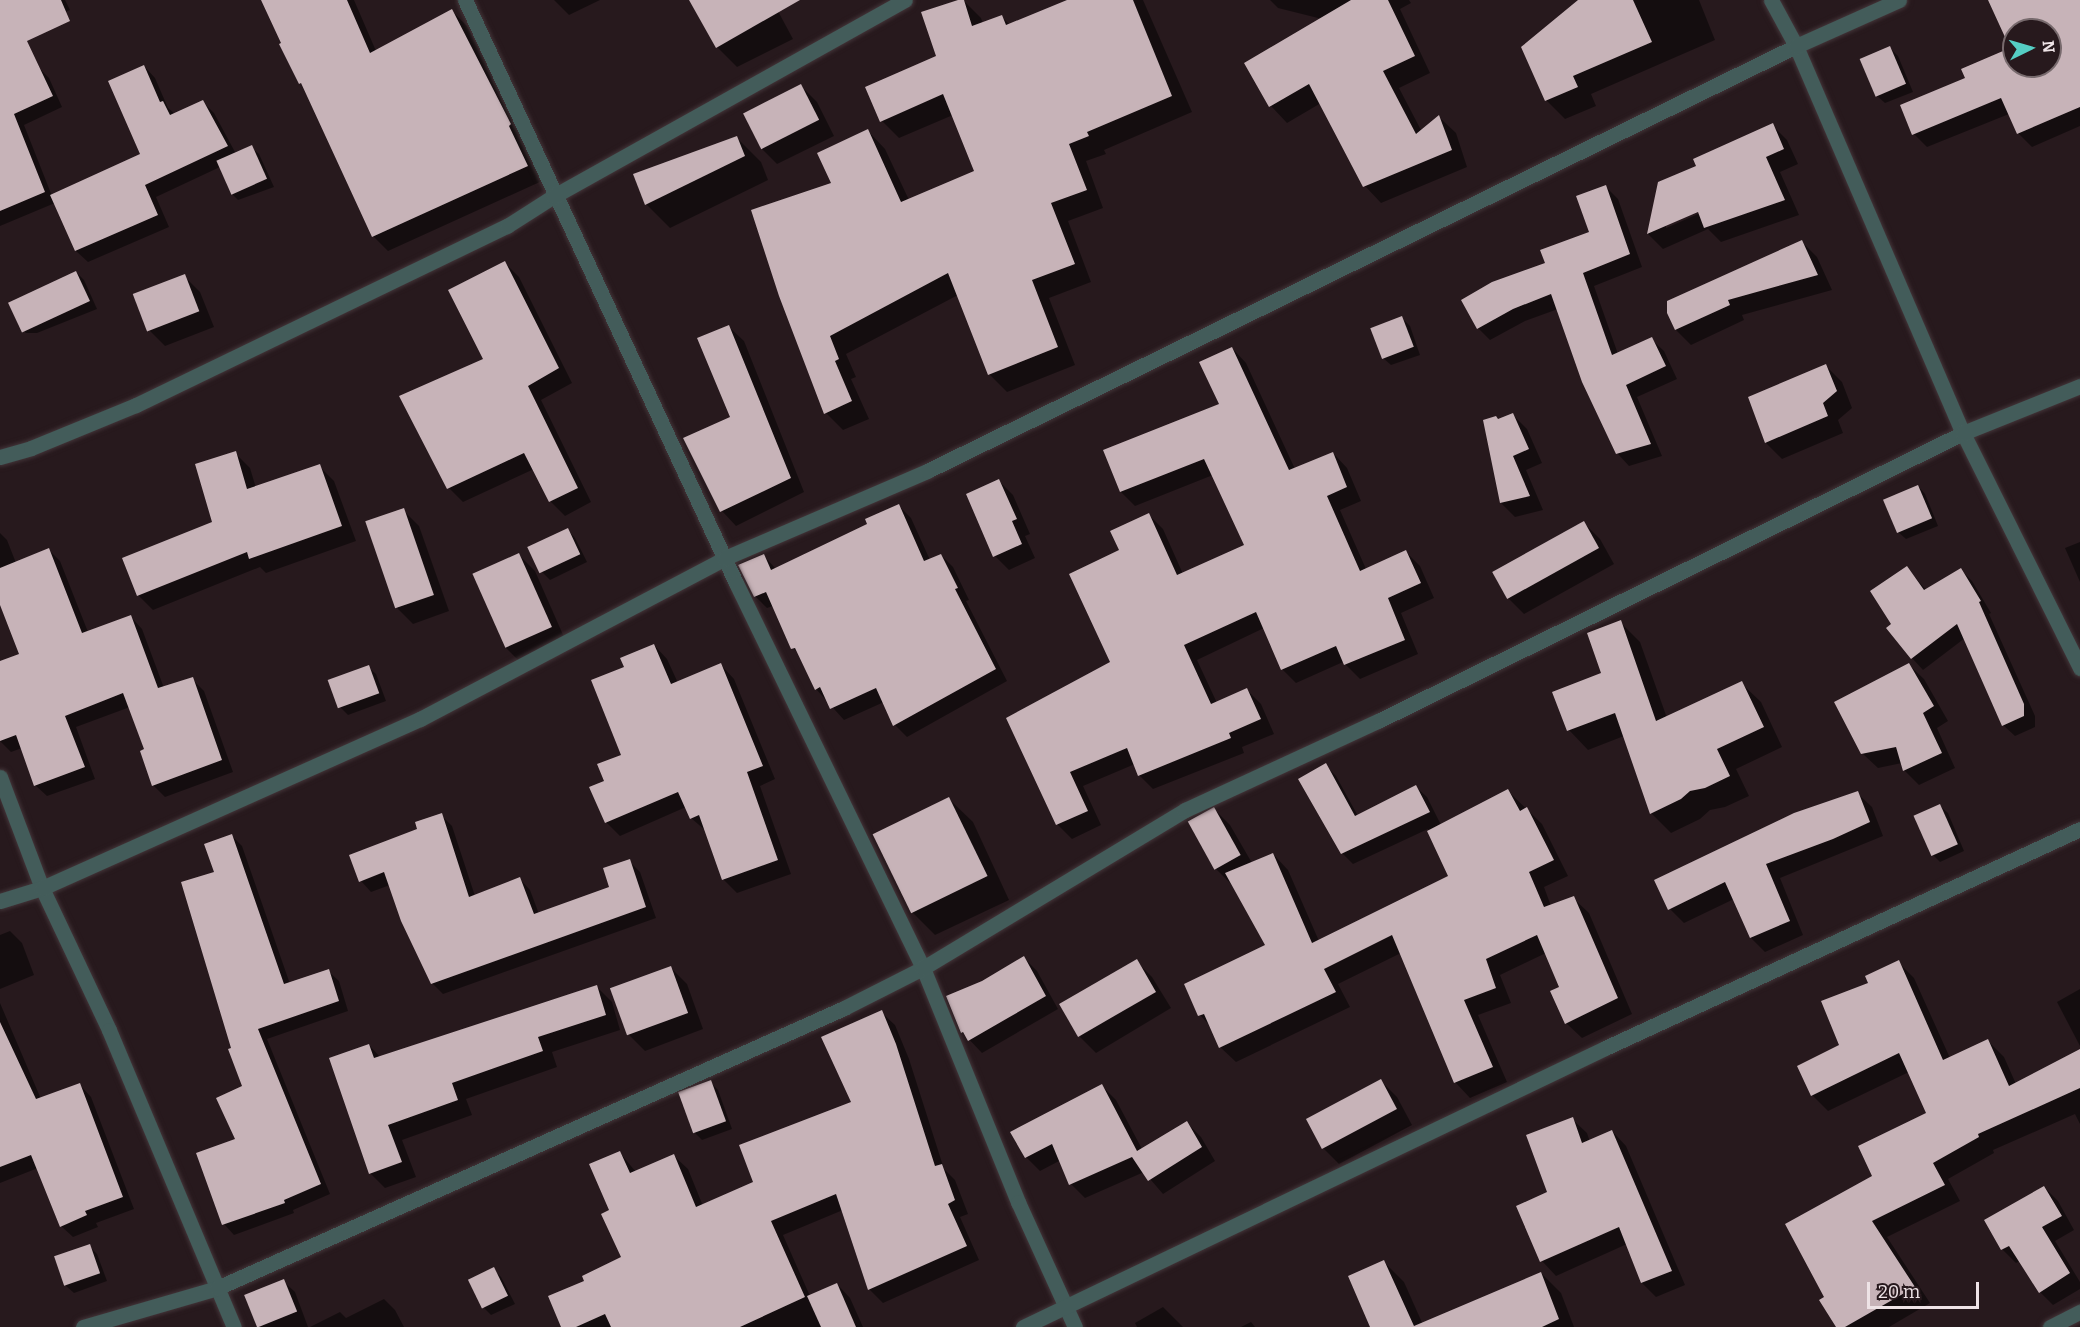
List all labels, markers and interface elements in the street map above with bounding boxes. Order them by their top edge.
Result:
north arrow [2002,18,2062,78]
text: N [2038,40,2058,54]
scale bar [1870,1270,1982,1308]
text: 20 m [1878,1281,1920,1303]

